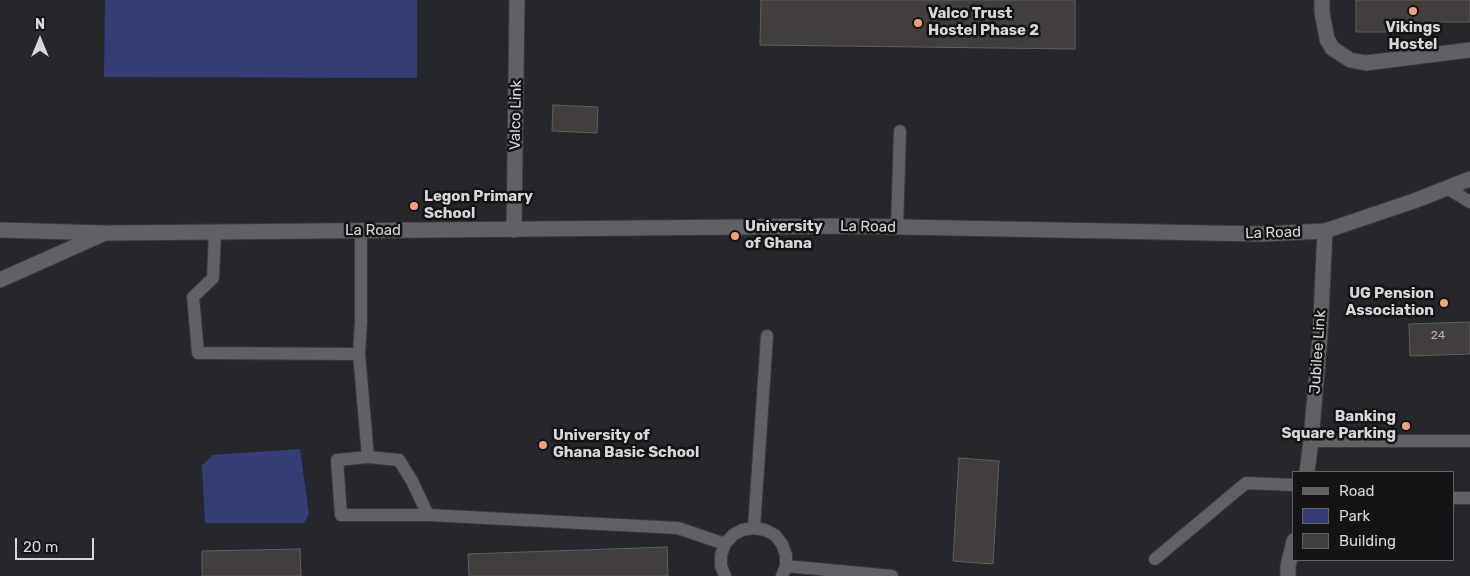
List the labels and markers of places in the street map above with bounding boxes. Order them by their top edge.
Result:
place label: Valco Trust Hostel Phase 2 [928,5,1039,40]
marker: Vikings Hostel [1407,5,1419,17]
marker: Valco Trust Hostel Phase 2 [912,17,924,29]
place label: Vikings Hostel [1385,19,1441,54]
place label: Legon Primary School [424,188,533,223]
marker: Legon Primary School [408,200,420,212]
place label: University of Ghana [745,218,823,253]
marker: University of Ghana [729,230,741,242]
place label: UG Pension Association [1345,285,1434,320]
marker: UG Pension Association [1438,297,1450,309]
place label: Banking Square Parking [1281,408,1396,443]
marker: Banking Square Parking [1400,420,1412,432]
place label: University of Ghana Basic School [553,427,699,462]
marker: University of Ghana Basic School [537,439,549,451]

